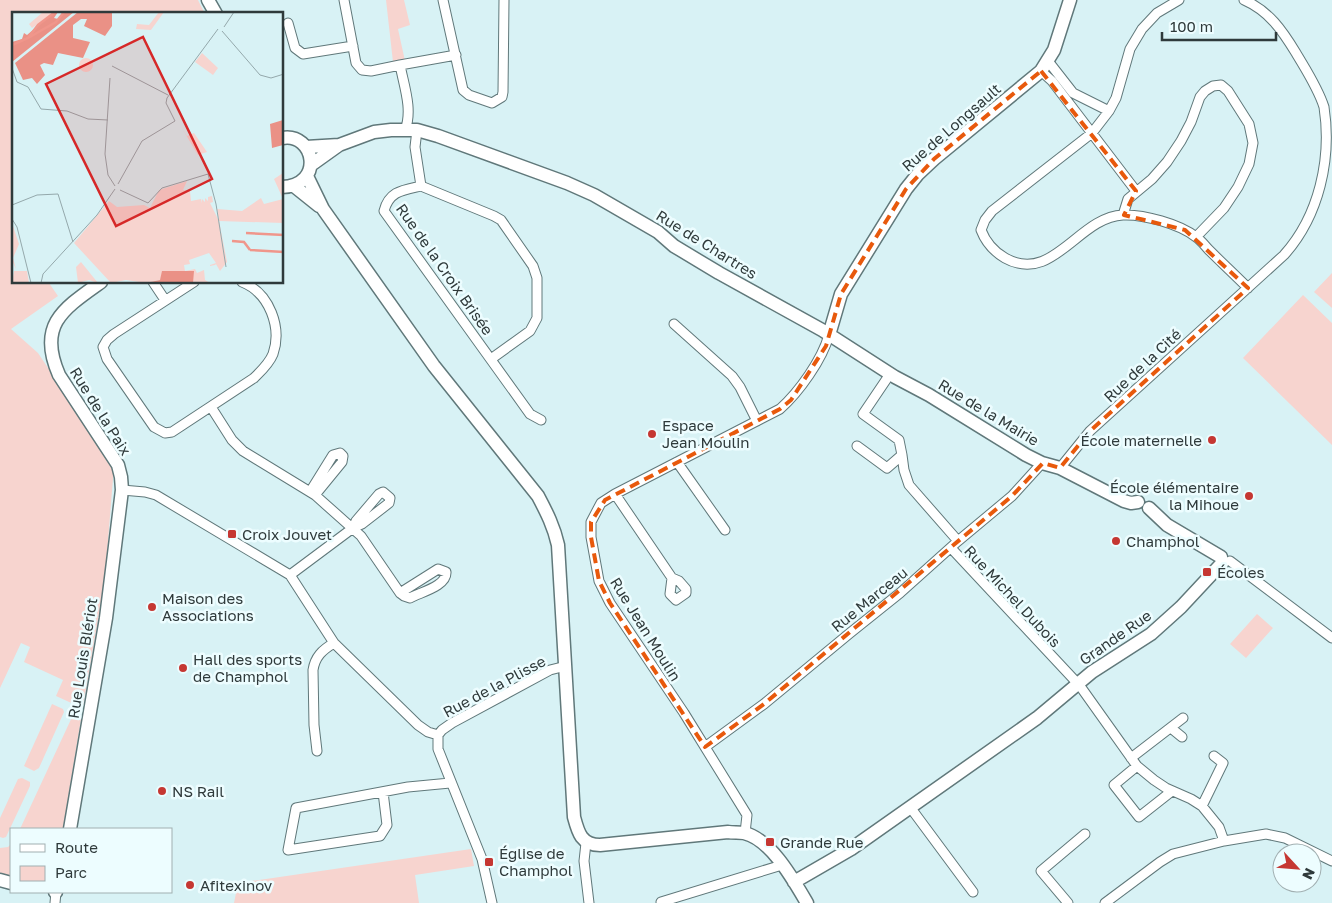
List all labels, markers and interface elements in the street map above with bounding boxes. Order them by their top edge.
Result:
scale bar [1162,10,1276,42]
inset map [12,12,284,284]
text: 100 m [1170,17,1213,35]
street label: Rue de Longsault [898,79,1004,175]
street label: Rue de la Croix Brisée [393,200,497,338]
street label: Rue de Chartres [653,206,761,282]
street label: Rue de la Cité [1100,324,1185,405]
street label: Rue de la Paix [67,364,135,458]
street label: Rue de la Mairie [935,375,1043,449]
place label: Espace Jean Moulin [662,416,750,451]
marker: Espace Jean Moulin [646,428,658,440]
place label: École maternelle [1080,431,1202,449]
marker: École maternelle [1206,434,1218,446]
place label: École élémentaire la Mihoue [1110,478,1239,513]
marker: École élémentaire la Mihoue [1243,490,1255,502]
place label: Croix Jouvet [242,525,332,543]
marker: Croix Jouvet [226,528,238,540]
place label: Champhol [1126,532,1200,550]
marker: Champhol [1110,535,1122,547]
street label: Rue Michel Dubois [961,541,1065,651]
street label: Rue Marceau [827,563,911,635]
place label: Écoles [1217,563,1265,581]
marker: Écoles [1201,566,1213,578]
street label: Rue Jean Moulin [607,574,685,684]
place label: Maison des Associations [162,589,254,624]
street label: Rue Louis Blériot [64,596,100,720]
marker: Maison des Associations [146,601,158,613]
street label: Grande Rue [1076,606,1155,668]
place label: Hall des sports de Champhol [193,650,302,685]
street label: Rue de la Plisse [440,651,549,721]
marker: Hall des sports de Champhol [177,662,189,674]
place label: NS Rail [172,782,224,800]
marker: NS Rail [156,785,168,797]
legend [10,828,172,893]
place label: Grande Rue [780,833,864,851]
marker: Grande Rue [764,836,776,848]
text: Route [55,838,98,856]
north arrow [1272,843,1322,893]
place label: Église de Champhol [499,844,573,879]
marker: Église de Champhol [483,856,495,868]
text: Parc [55,863,87,881]
text: N [1299,865,1319,882]
place label: Afitexinov [200,876,273,894]
marker: Afitexinov [184,879,196,891]

